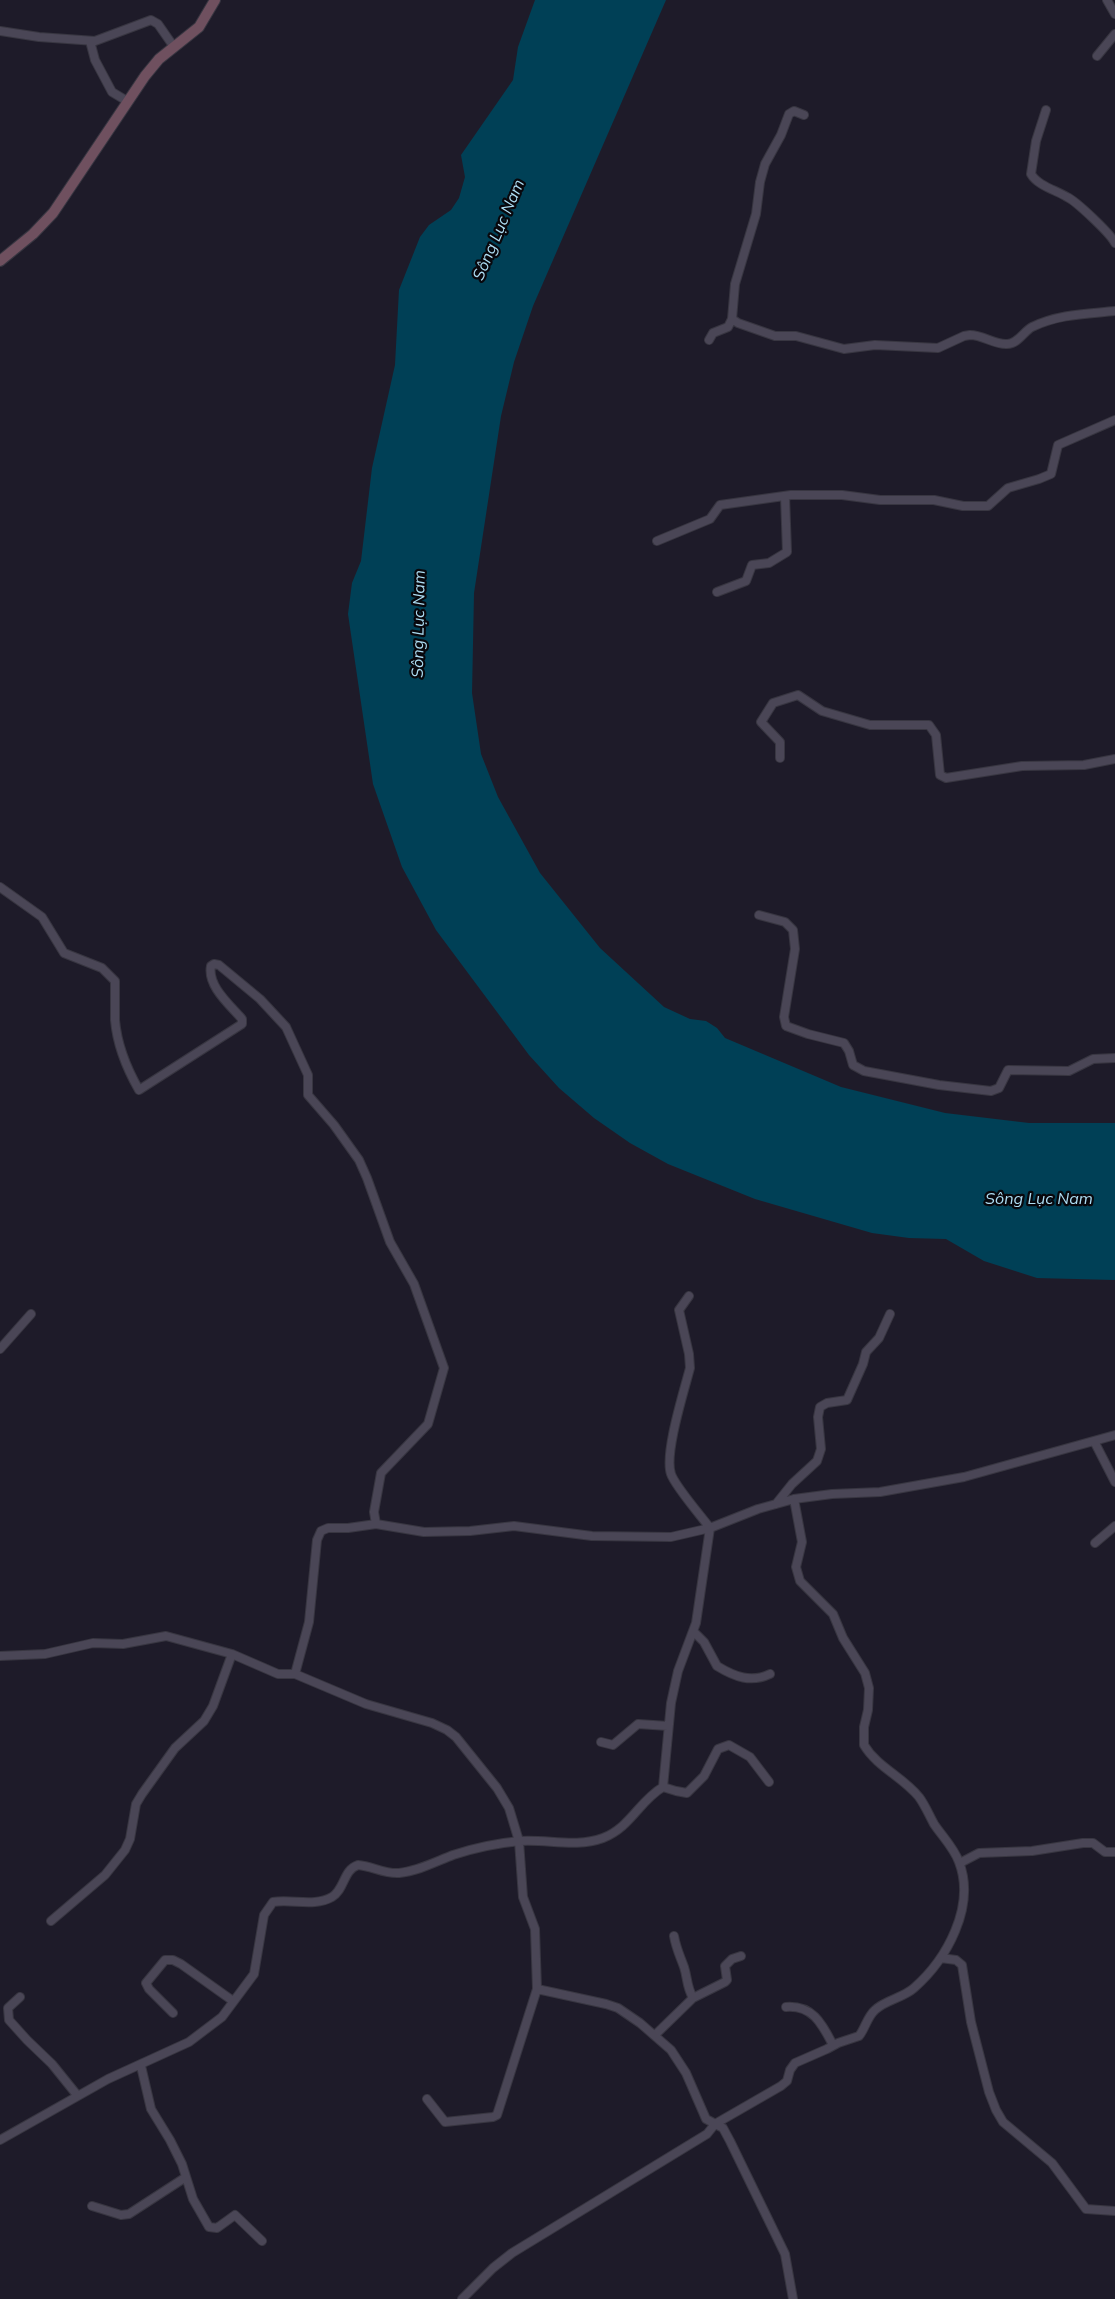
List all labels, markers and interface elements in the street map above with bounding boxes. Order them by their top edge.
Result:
water label: Sông Lục Nam [469,177,529,283]
water label: Sông Lục Nam [408,570,430,678]
water label: Sông Lục Nam [985,1189,1093,1209]

